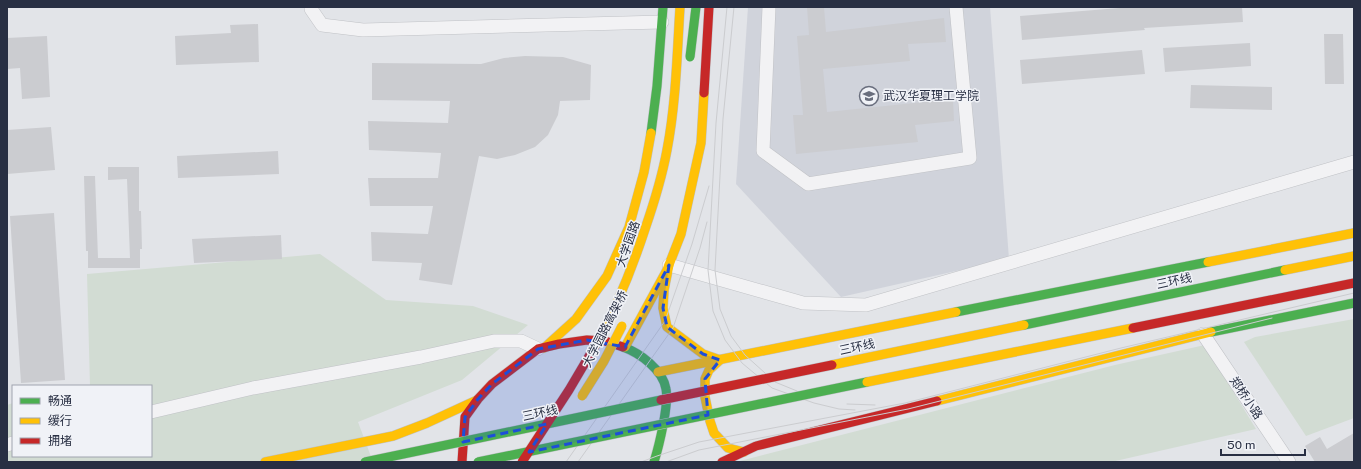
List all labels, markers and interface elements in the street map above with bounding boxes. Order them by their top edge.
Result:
school or university icon: 武汉华夏理工学院 [858,85,880,107]
place label: 武汉华夏理工学院 [883,89,979,103]
street label: 大学园路 [614,219,642,269]
street label: 三环线 [1155,270,1193,292]
street label: 大学园路高架桥 [580,288,630,370]
street label: 三环线 [838,336,876,358]
street label: 郑桥小路 [1227,374,1265,422]
legend [12,385,152,457]
text: 畅通 [48,394,72,408]
street label: 三环线 [521,402,559,424]
text: 缓行 [48,414,72,428]
scale bar [1221,431,1305,457]
text: 拥堵 [48,434,72,448]
text: 50 m [1227,438,1255,452]

